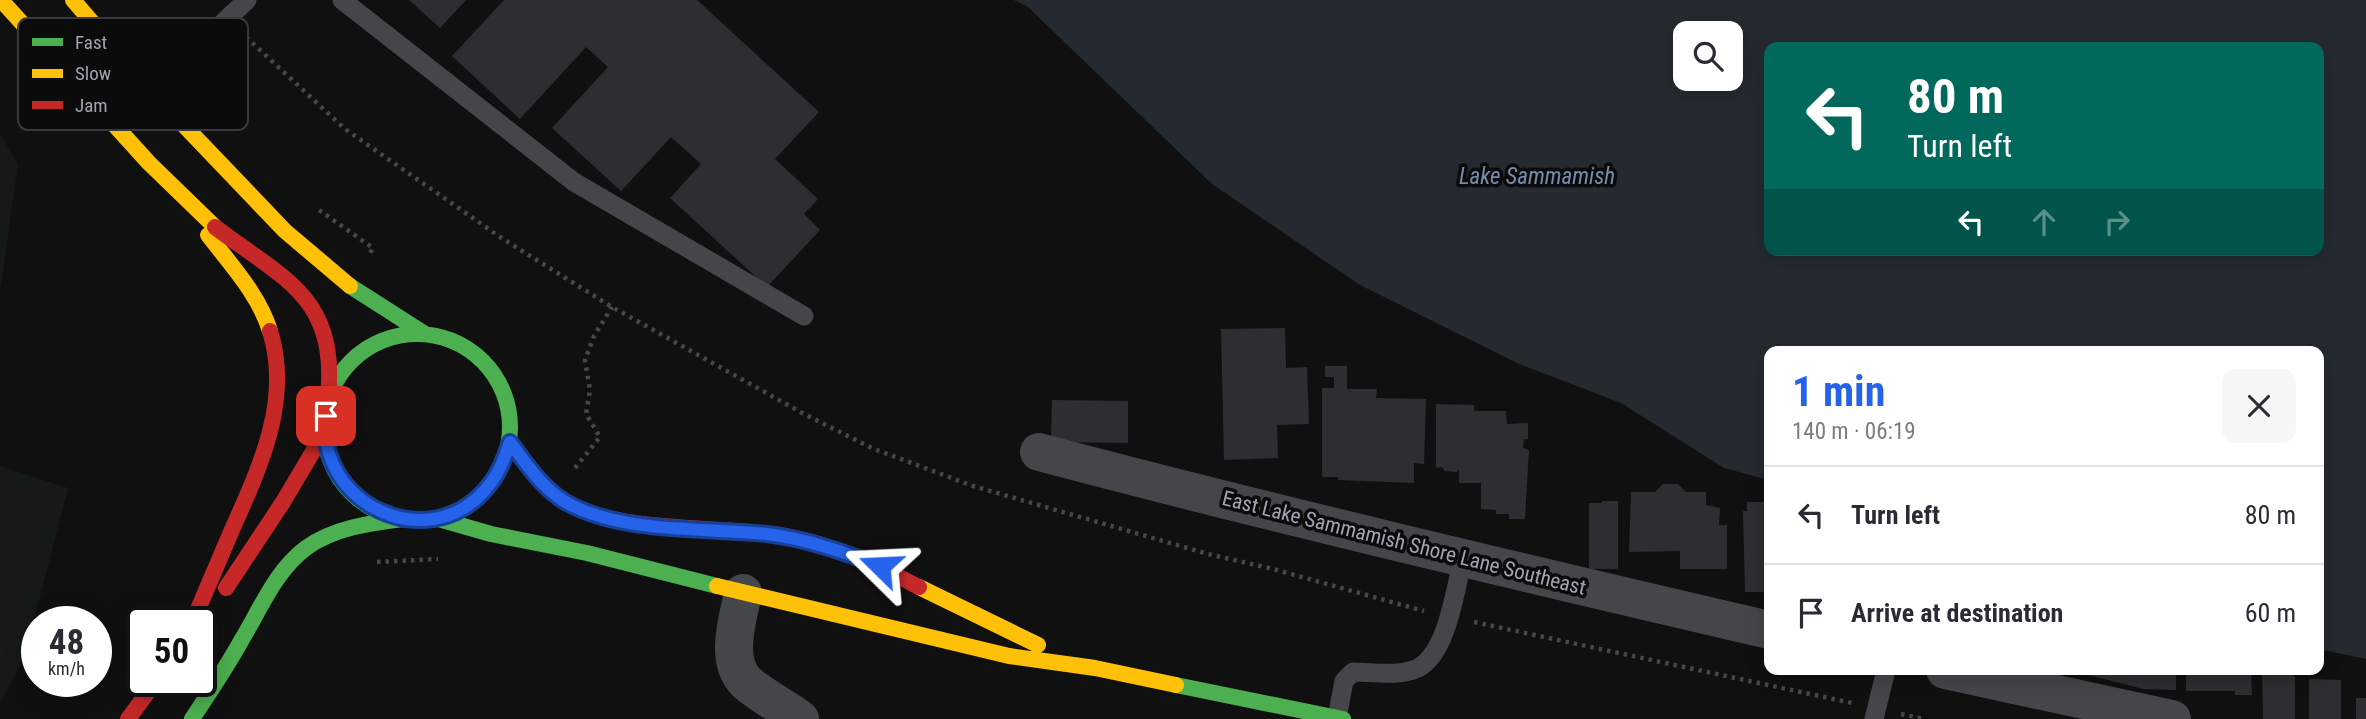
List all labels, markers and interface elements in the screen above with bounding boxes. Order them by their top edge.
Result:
legend [18,18,248,130]
map controls [1673,21,1743,91]
button: search [1673,21,1743,91]
text: Fast [75,31,107,54]
text: Slow [75,62,111,85]
text: 80 m [1907,68,2004,125]
icon: left [1792,70,1883,161]
text: Jam [75,94,108,117]
text: Turn left [1907,127,2012,165]
water label: Lake Sammamish [1459,163,1615,190]
icon: left [1952,203,1990,241]
icon: ahead [2025,203,2063,241]
icon: right [2098,203,2136,241]
text: 1 min [1792,367,1885,416]
button: close [2222,369,2296,443]
pin [296,386,356,446]
icon: arrive [307,397,345,435]
text: 140 m · 06:19 [1792,418,1916,445]
street label: East Lake Sammamish Shore Lane Southeast [1220,486,1588,600]
icon: left [1792,496,1830,534]
text: Turn left [1851,500,1940,530]
text: 80 m [2245,500,2296,530]
position arrow [843,529,917,603]
icon: arrive [1792,594,1830,632]
text: Arrive at destination [1851,598,2063,628]
text: 60 m [2245,598,2296,628]
speed limit sign: 50 [126,606,217,697]
text: 48 [49,622,84,663]
text: km/h [48,658,85,679]

